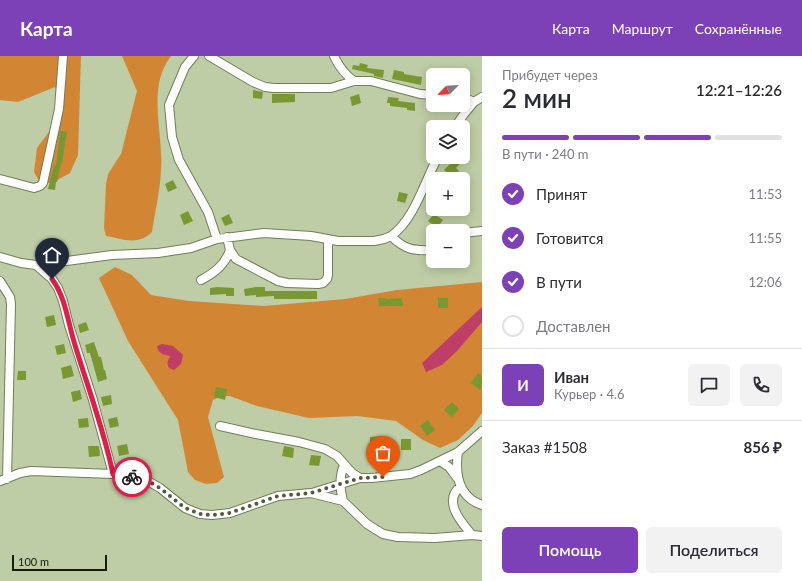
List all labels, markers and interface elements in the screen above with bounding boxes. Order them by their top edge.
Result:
text: Карта [20,17,73,40]
text: Карта [552,20,590,37]
text: Маршрут [612,20,673,37]
text: Сохранённые [695,20,782,37]
text: Прибудет через [502,67,598,83]
north arrow [426,68,470,112]
map controls [426,68,470,268]
text: 12:21–12:26 [696,81,782,99]
text: 2 мин [502,82,572,114]
button: layers [426,120,470,164]
text: В пути · 240 m [502,146,588,162]
button: + [426,172,470,216]
icon: check [502,183,524,205]
text: Принят [536,185,587,203]
text: 11:53 [749,186,782,202]
button: − [426,224,470,268]
icon: check [502,227,524,249]
text: Готовится [536,229,603,247]
text: 11:55 [749,230,782,246]
pin [35,238,69,279]
icon: home [41,244,63,266]
icon: check [502,271,524,293]
text: В пути [536,273,582,291]
text: 12:06 [749,274,782,290]
text: Доставлен [536,317,611,335]
button: chat [688,364,730,406]
button: phone [740,364,782,406]
text: Иван [554,368,589,386]
text: И [517,376,529,394]
text: Курьер · 4.6 [554,386,625,402]
pin [366,436,400,477]
text: Заказ #1508 [502,438,587,456]
text: 856 ₽ [744,438,782,456]
icon: bag [372,442,394,464]
courier [112,457,152,497]
icon: bike [121,466,143,488]
button: Помощь [502,527,638,573]
button: Поделиться [646,527,782,573]
scale bar [12,553,107,572]
text: 100 m [18,555,49,568]

